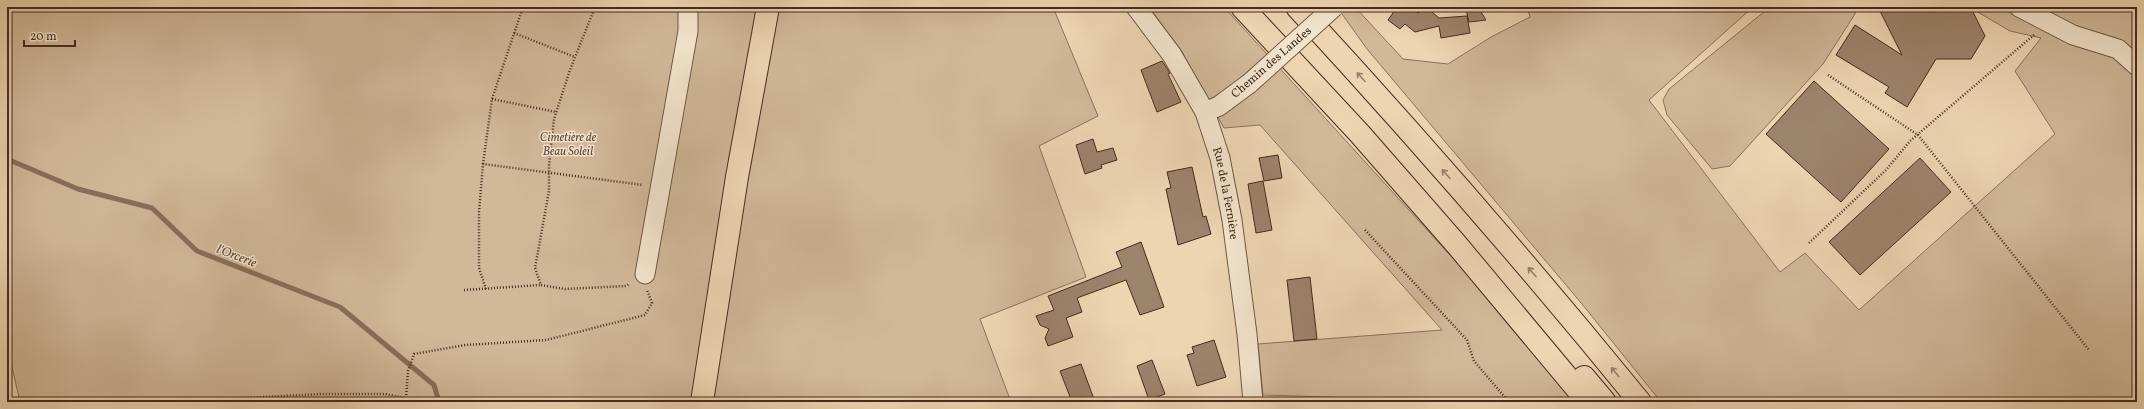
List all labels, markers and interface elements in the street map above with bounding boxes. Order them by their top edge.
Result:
scale bar [24,22,75,48]
street label: Chemin des Landes [1228,23,1315,102]
text: 20 m [30,29,57,45]
one-way arrow [1356,71,1365,82]
park label: Cimetière de Beau Soleil [540,130,597,160]
street label: Rue de la Fernière [1208,145,1242,241]
one-way arrow [1442,169,1451,180]
water label: l'Orcerie [214,241,259,273]
one-way arrow [1527,267,1536,278]
one-way arrow [1611,367,1620,377]

